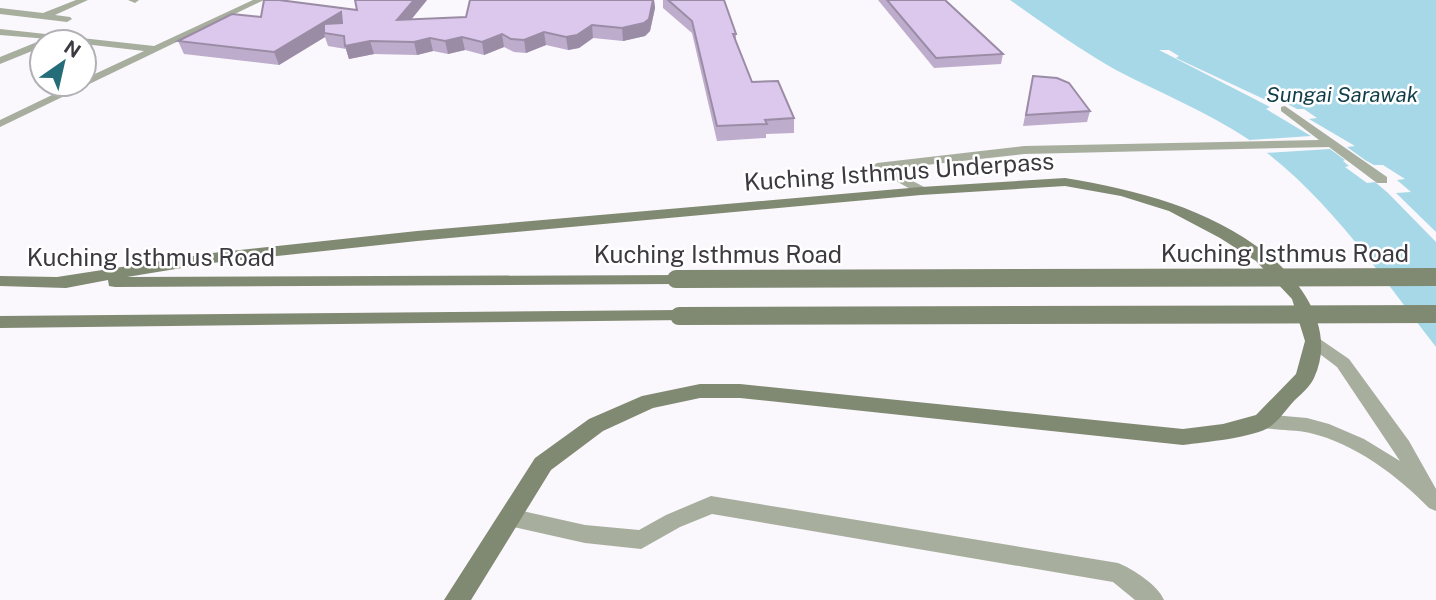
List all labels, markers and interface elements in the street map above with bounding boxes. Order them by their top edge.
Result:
north arrow [28,28,98,98]
text: N [60,36,85,62]
water label: Sungai Sarawak [1266,82,1419,107]
street label: Kuching Isthmus Underpass [743,146,1055,196]
street label: Kuching Isthmus Road [1161,239,1409,267]
street label: Kuching Isthmus Road [594,240,842,268]
street label: Kuching Isthmus Road [27,243,275,271]

